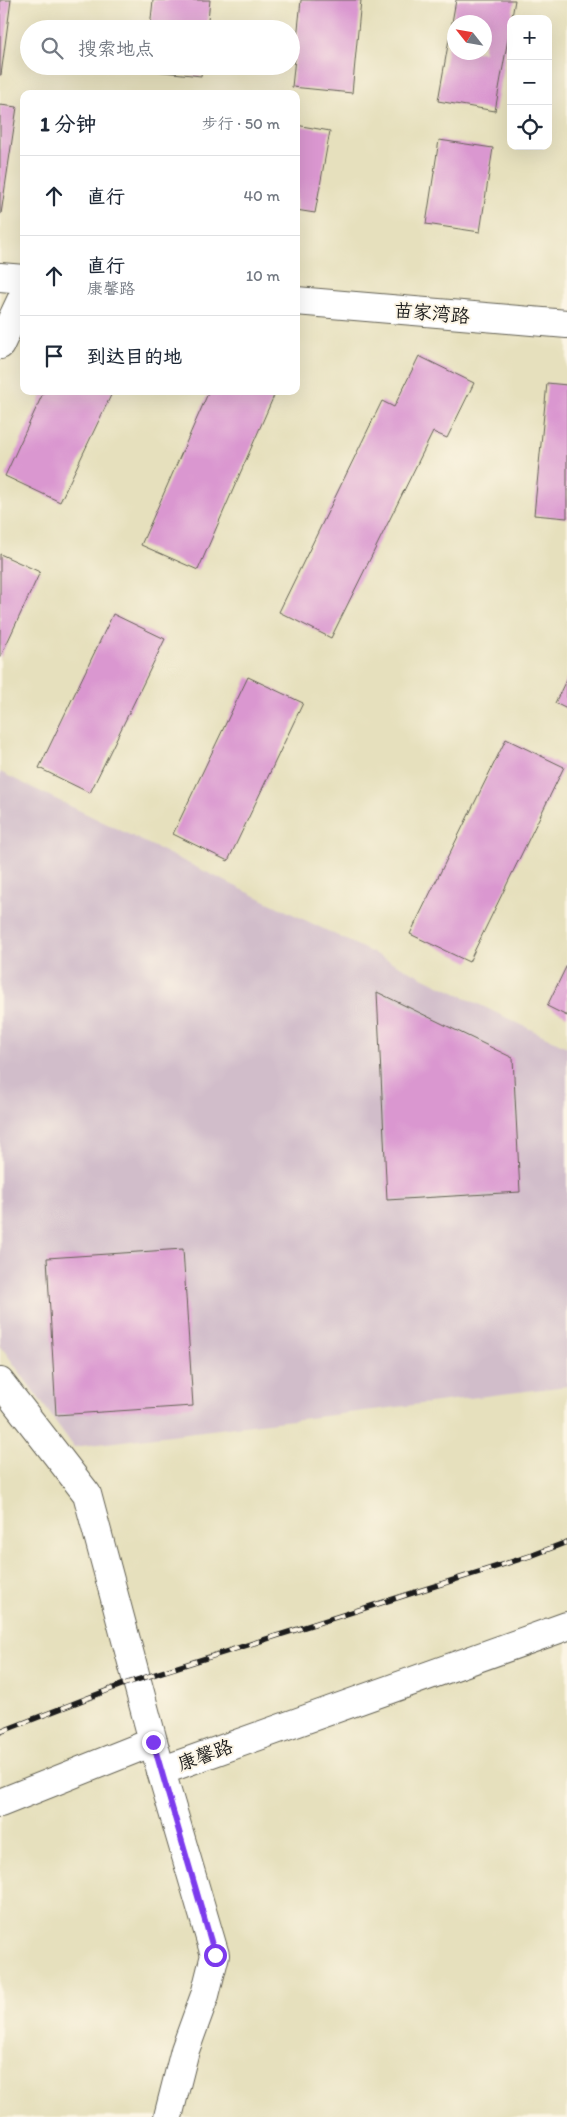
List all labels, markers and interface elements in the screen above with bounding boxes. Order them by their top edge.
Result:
north arrow [447,15,492,60]
map controls [507,15,552,150]
button: + [507,15,552,60]
search box [20,20,300,75]
icon: search [38,34,66,62]
text: 搜索地点 [78,37,154,60]
button: − [507,60,552,105]
button: locate [507,105,552,150]
text: 1 分钟 [40,111,96,136]
text: 步行 · 50 m [202,114,280,133]
icon: ahead [40,182,68,210]
text: 直行 [87,185,125,208]
text: 40 m [243,186,280,205]
text: 直行 [87,254,125,277]
icon: ahead [40,262,68,290]
text: 10 m [246,266,280,285]
text: 康馨路 [87,279,135,298]
street label: 苗家湾路 [393,298,471,328]
icon: arrive [40,342,68,370]
text: 到达目的地 [87,345,182,368]
route end [142,1731,165,1754]
street label: 康馨路 [174,1734,236,1776]
route start [204,1944,227,1967]

